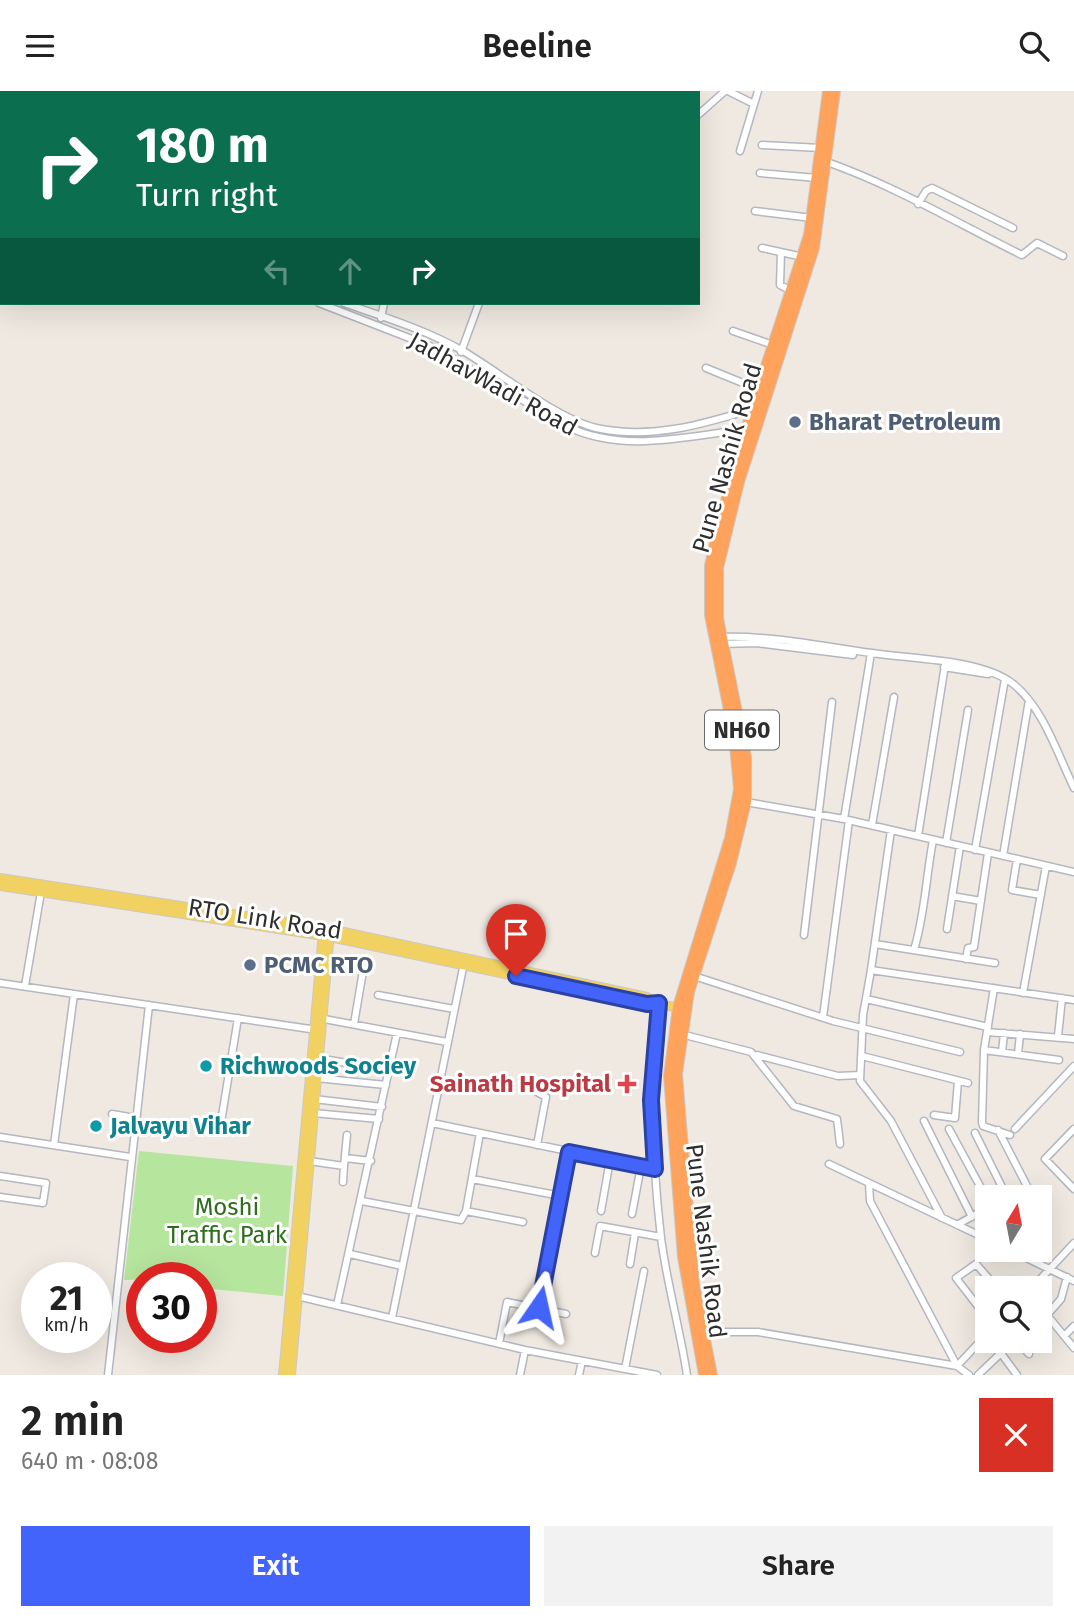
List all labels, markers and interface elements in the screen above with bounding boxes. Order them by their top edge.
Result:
icon: menu [21,27,59,65]
text: Beeline [482,27,592,65]
icon: search [1015,27,1053,65]
text: 180 m [136,116,269,175]
icon: right [21,119,112,210]
text: Turn right [136,176,278,214]
icon: left [258,252,296,290]
icon: ahead [331,252,369,290]
icon: right [404,252,442,290]
street label: JadhavWadi Road [404,326,582,442]
street label: Pune Nashik Road [687,360,767,556]
place label: Bharat Petroleum [809,408,1001,436]
marker: Bharat Petroleum [787,414,803,430]
road number: NH60 [705,711,779,750]
street label: RTO Link Road [186,893,344,945]
pin [486,904,546,976]
icon: arrive [497,915,535,953]
place label: PCMC RTO [264,951,373,979]
marker: PCMC RTO [242,957,258,973]
place label: Richwoods Sociey [220,1052,417,1080]
marker: Richwoods Sociey [198,1058,214,1074]
place label: Sainath Hospital [430,1070,612,1098]
marker: Sainath Hospital [617,1074,637,1094]
place label: Jalvayu Vihar [109,1112,251,1140]
marker: Jalvayu Vihar [88,1118,104,1134]
street label: Pune Nashik Road [680,1142,732,1340]
north arrow [975,1185,1052,1262]
map controls [975,1185,1052,1353]
park label: Moshi Traffic Park [167,1193,288,1249]
speed limit sign: 30 [126,1262,217,1353]
position arrow [502,1270,576,1344]
button: search [975,1276,1052,1353]
text: 21 [50,1277,83,1319]
text: km/h [44,1314,89,1336]
text: 2 min [21,1396,125,1446]
button: close [979,1398,1053,1472]
text: 640 m · 08:08 [21,1447,158,1475]
button: Exit [21,1526,530,1606]
button: Share [544,1526,1053,1606]

